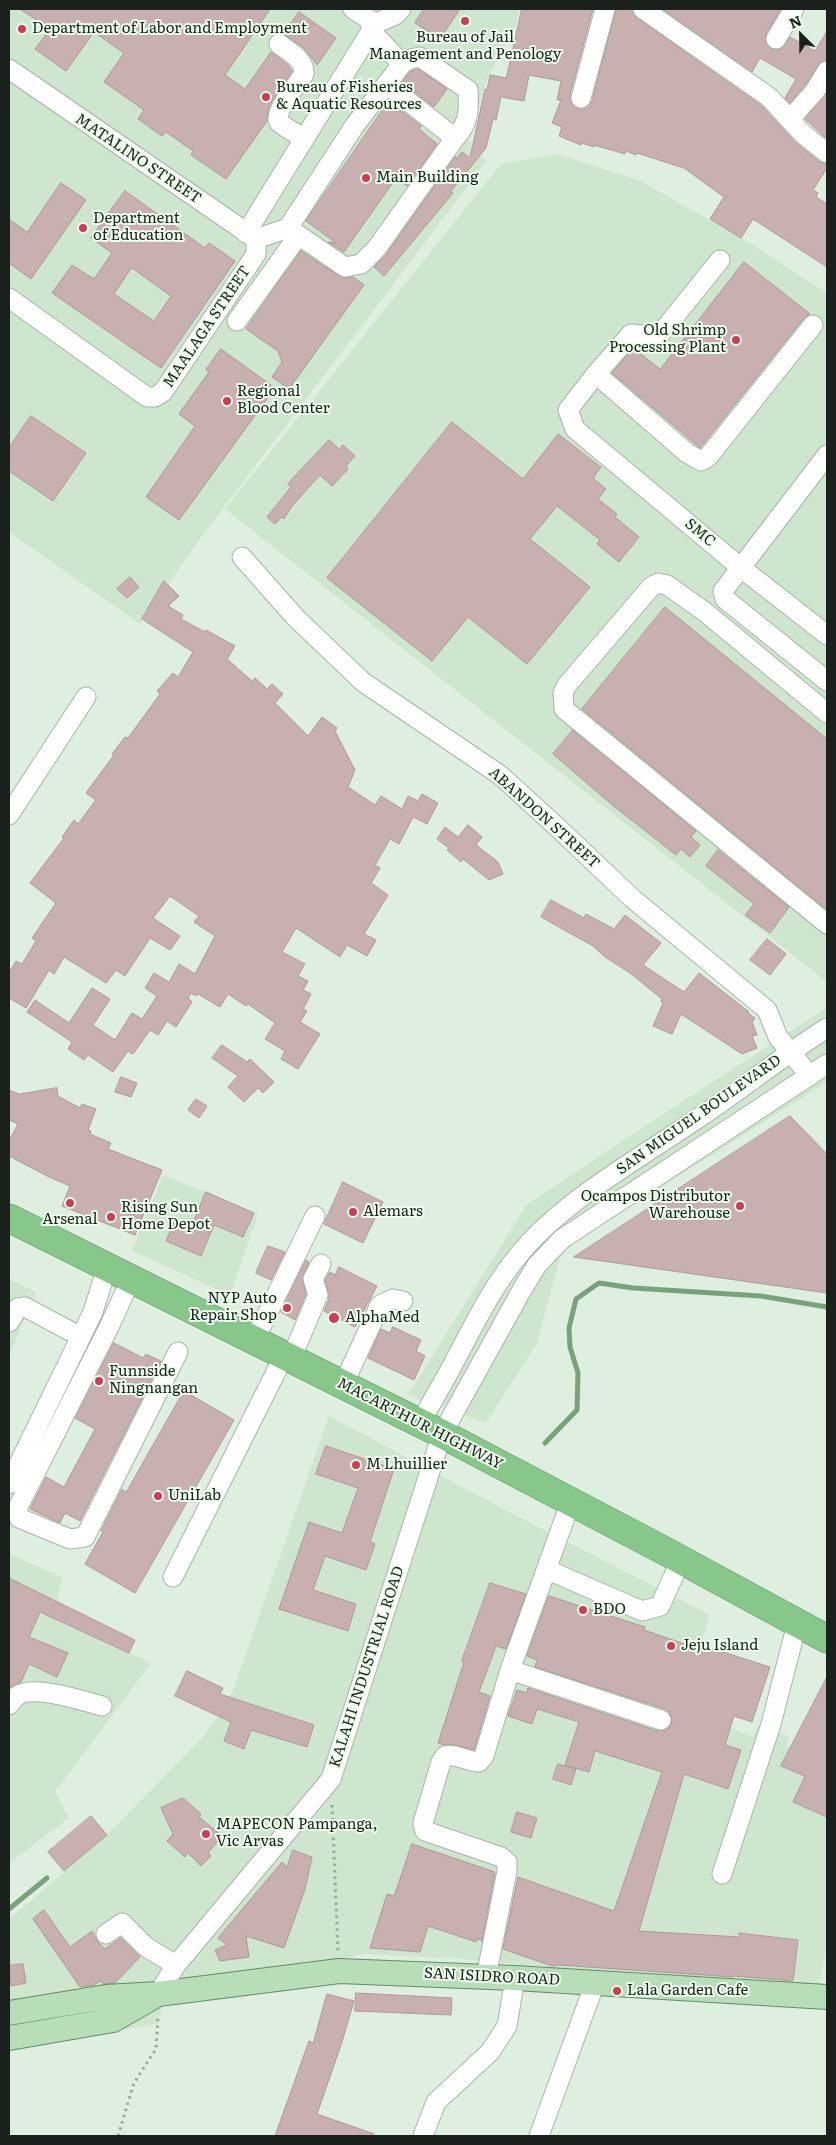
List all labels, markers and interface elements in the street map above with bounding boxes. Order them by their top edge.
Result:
north arrow [776,10,826,60]
text: N [786,10,804,33]
marker: Bureau of Jail Management and Penology [459,15,471,27]
place label: Department of Labor and Employment [32,20,307,38]
marker: Department of Labor and Employment [16,23,28,35]
place label: Bureau of Jail Management and Penology [369,29,561,64]
place label: Bureau of Fisheries & Aquatic Resources [276,79,421,114]
marker: Bureau of Fisheries & Aquatic Resources [260,91,272,103]
street label: MATALINO STREET [72,110,204,208]
place label: Main Building [376,169,479,187]
marker: Main Building [360,172,372,184]
place label: Department of Education [93,210,183,245]
marker: Department of Education [77,222,89,234]
street label: MAALAGA STREET [160,263,254,391]
place label: Old Shrimp Processing Plant [609,322,726,357]
marker: Old Shrimp Processing Plant [730,334,742,346]
place label: Regional Blood Center [237,383,330,418]
marker: Regional Blood Center [221,395,233,407]
street label: SMC [681,515,719,551]
street label: ABANDON STREET [485,763,603,873]
street label: SAN MIGUEL BOULEVARD [613,1051,785,1179]
place label: Ocampos Distributor Warehouse [581,1188,730,1223]
marker: Arsenal [64,1197,76,1209]
place label: Rising Sun Home Depot [121,1199,210,1234]
marker: Ocampos Distributor Warehouse [734,1200,746,1212]
place label: Alemars [363,1203,423,1221]
marker: Alemars [347,1206,359,1218]
place label: Arsenal [42,1211,98,1229]
marker: Rising Sun Home Depot [105,1211,117,1223]
place label: NYP Auto Repair Shop [190,1290,277,1325]
marker: NYP Auto Repair Shop [281,1302,293,1314]
place label: AlphaMed [345,1309,420,1327]
marker: AlphaMed [327,1311,341,1325]
place label: Funnside Ningnangan [109,1363,198,1398]
street label: MACARTHUR HIGHWAY [334,1374,506,1474]
marker: Funnside Ningnangan [93,1375,105,1387]
place label: M Lhuillier [366,1456,447,1474]
marker: M Lhuillier [350,1459,362,1471]
place label: UniLab [168,1487,221,1505]
marker: UniLab [152,1490,164,1502]
street label: KALAHI INDUSTRIAL ROAD [326,1564,408,1770]
place label: BDO [593,1601,626,1619]
marker: BDO [577,1604,589,1616]
place label: Jeju Island [681,1637,758,1655]
marker: Jeju Island [665,1640,677,1652]
place label: MAPECON Pampanga, Vic Arvas [216,1816,378,1851]
marker: MAPECON Pampanga, Vic Arvas [200,1828,212,1840]
street label: SAN ISIDRO ROAD [424,1964,560,1990]
place label: Lala Garden Cafe [627,1982,748,2000]
marker: Lala Garden Cafe [611,1985,623,1997]

